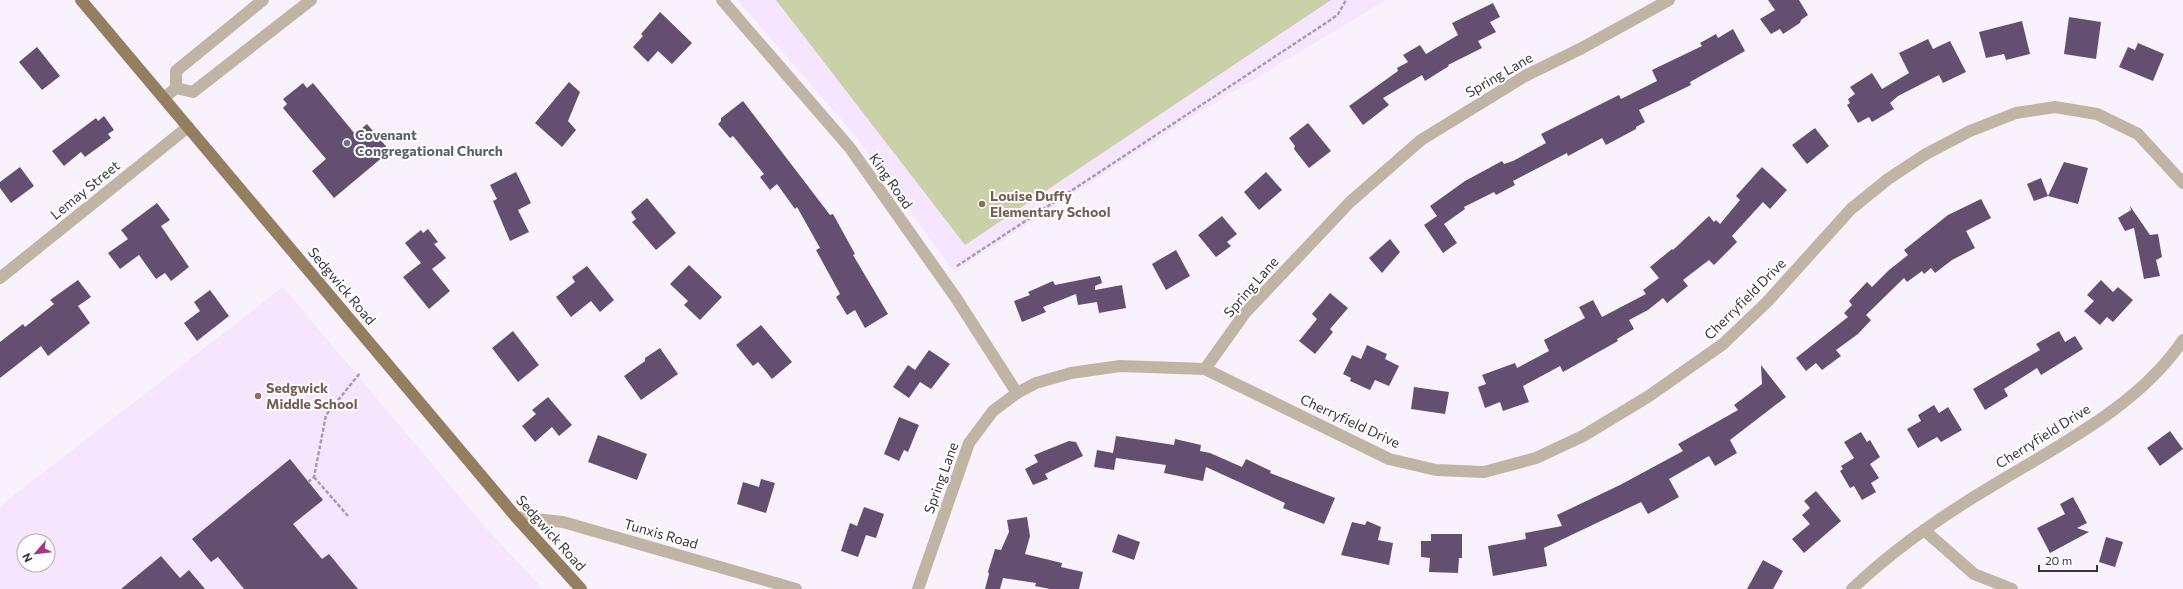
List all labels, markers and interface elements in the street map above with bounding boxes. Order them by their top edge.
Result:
street label: Spring Lane [1462,49,1535,101]
place label: Covenant Congregational Church [355,126,503,159]
marker: Covenant Congregational Church [342,138,352,148]
street label: King Road [866,150,917,212]
street label: Lemay Street [47,156,123,223]
place label: Louise Duffy Elementary School [990,187,1110,220]
marker: Louise Duffy Elementary School [977,199,987,209]
street label: Sedgwick Road [305,243,380,328]
street label: Spring Lane [1220,253,1282,320]
street label: Cherryfield Drive [1700,254,1789,343]
place label: Sedgwick Middle School [266,379,357,412]
street label: Cherryfield Drive [1298,390,1403,451]
marker: Sedgwick Middle School [253,391,263,401]
street label: Cherryfield Drive [1992,400,2093,471]
street label: Spring Lane [920,440,961,516]
street label: Sedgwick Road [513,491,590,574]
street label: Tunxis Road [622,515,700,552]
north arrow [16,533,56,573]
scale bar [2039,547,2097,573]
text: N [19,551,34,565]
text: 20 m [2045,553,2072,567]

